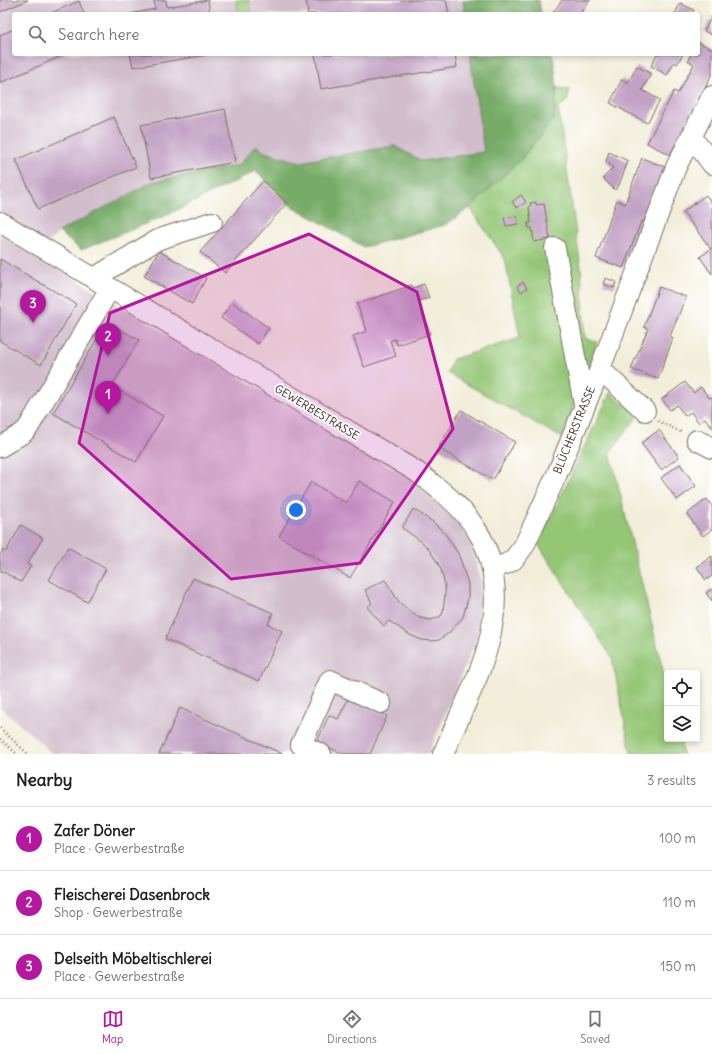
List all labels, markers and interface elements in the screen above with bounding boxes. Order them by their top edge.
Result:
search box [12,12,700,56]
icon: search [26,23,48,45]
text: Search here [58,25,139,44]
pin: 3 [20,290,46,323]
pin: 2 [95,323,121,356]
pin: 1 [95,381,121,414]
street label: GEWERBESTRASSE [272,381,362,443]
street label: BLÜCHERSTRASSE [549,384,598,476]
your location [286,500,306,520]
map controls [664,670,700,742]
button: locate [664,670,700,706]
button: layers [664,706,700,742]
text: Nearby [16,769,72,791]
text: 3 results [647,772,696,789]
text: Zafer Döner [54,821,135,840]
text: 1 [26,830,32,847]
text: 100 m [659,830,696,847]
text: Place · Gewerbestraße [54,840,185,857]
text: Fleischerei Dasenbrock [54,885,210,904]
text: 2 [25,894,33,911]
text: 110 m [663,894,696,911]
text: Shop · Gewerbestraße [54,904,183,921]
text: Delseith Möbeltischlerei [54,949,212,968]
text: 3 [25,958,33,975]
text: 150 m [660,958,696,975]
text: Place · Gewerbestraße [54,968,185,985]
tab: Map [102,1008,124,1046]
tab: Directions [327,1008,377,1046]
tab: Saved [580,1008,610,1046]

